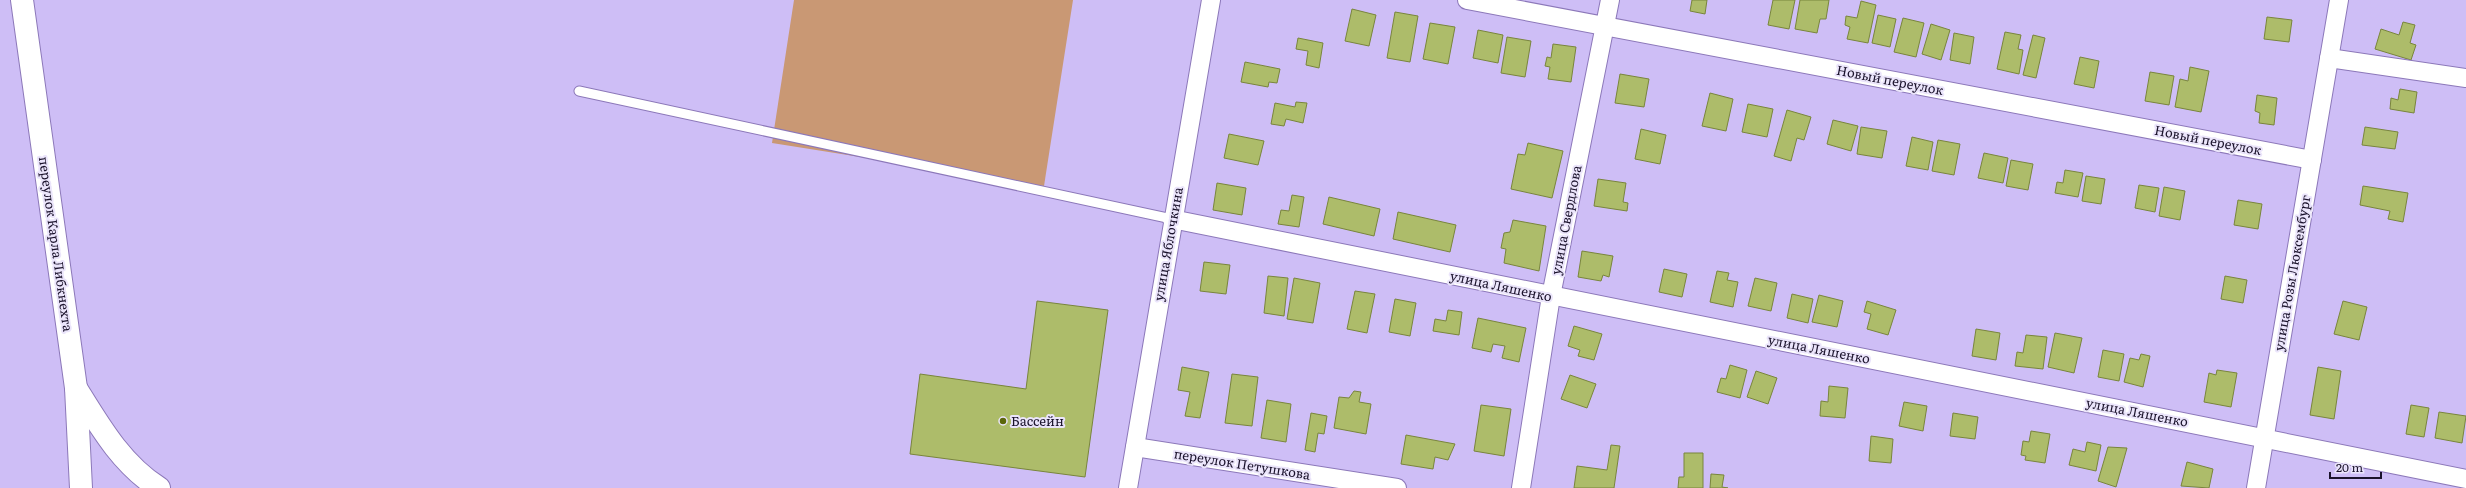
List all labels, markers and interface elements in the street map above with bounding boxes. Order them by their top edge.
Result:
street label: Новый переулок [1835,60,1946,99]
street label: Новый переулок [2153,120,2264,159]
street label: переулок Карла Либкнехта [35,155,78,333]
street label: улица Свердлова [1546,163,1585,276]
street label: улица Яблочкина [1148,185,1187,302]
street label: улица Розы Люксембург [2268,193,2315,353]
street label: улица Ляшенко [1448,265,1554,306]
street label: улица Ляшенко [1766,329,1872,368]
street label: улица Ляшенко [2084,392,2190,431]
place label: Бассейн [1011,411,1064,430]
marker: Бассейн [998,416,1008,426]
street label: переулок Петушкова [1172,443,1312,484]
scale bar [2330,454,2381,480]
text: 20 m [2336,458,2363,476]

